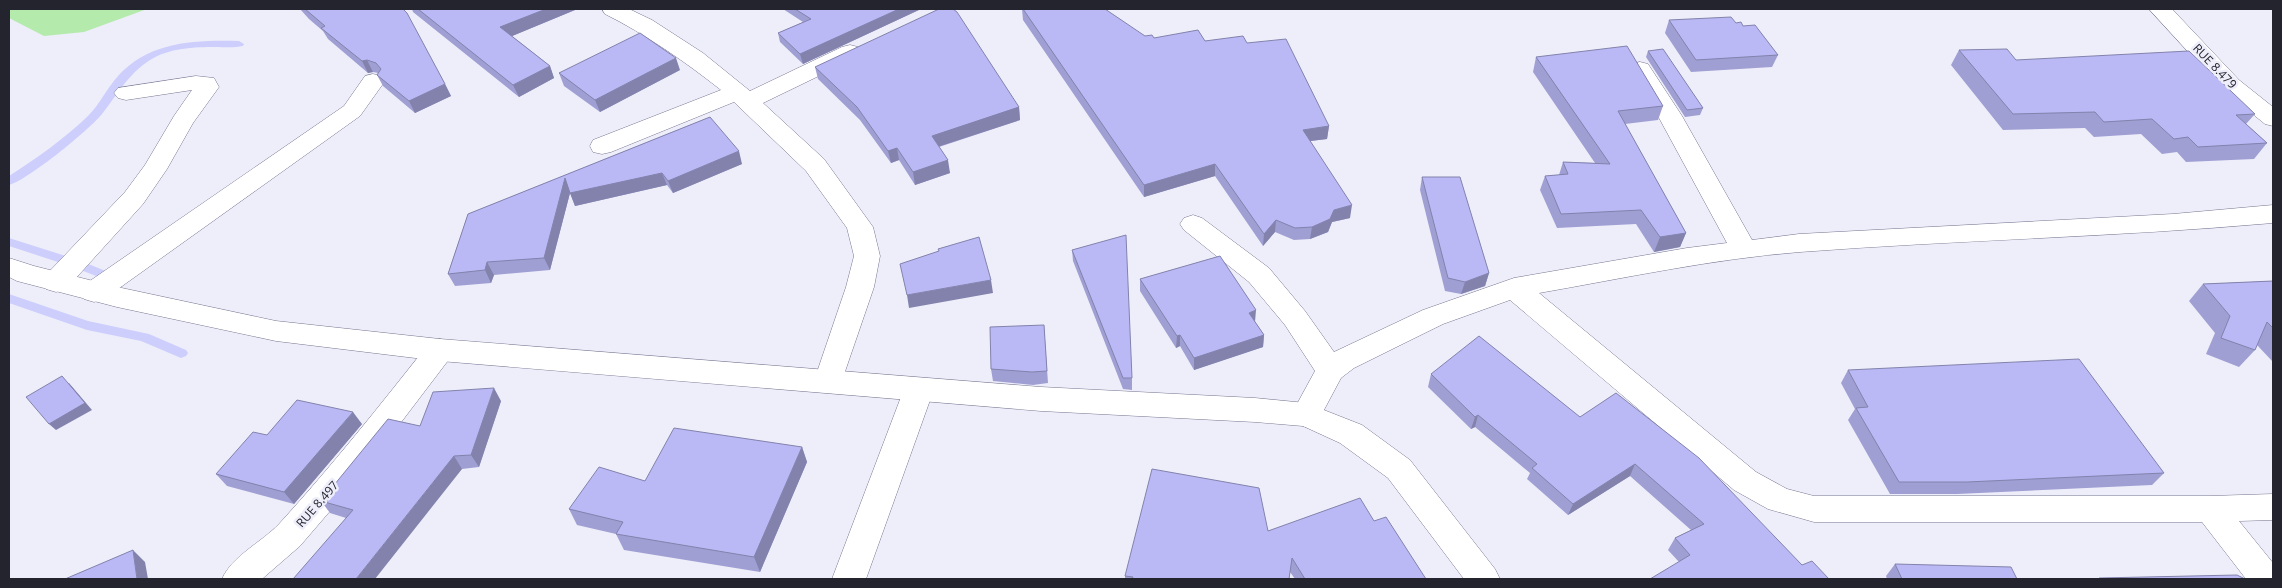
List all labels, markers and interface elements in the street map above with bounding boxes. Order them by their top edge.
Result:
street label: RUE 8.479 [2189,40,2241,92]
street label: RUE 8.497 [292,477,342,531]

